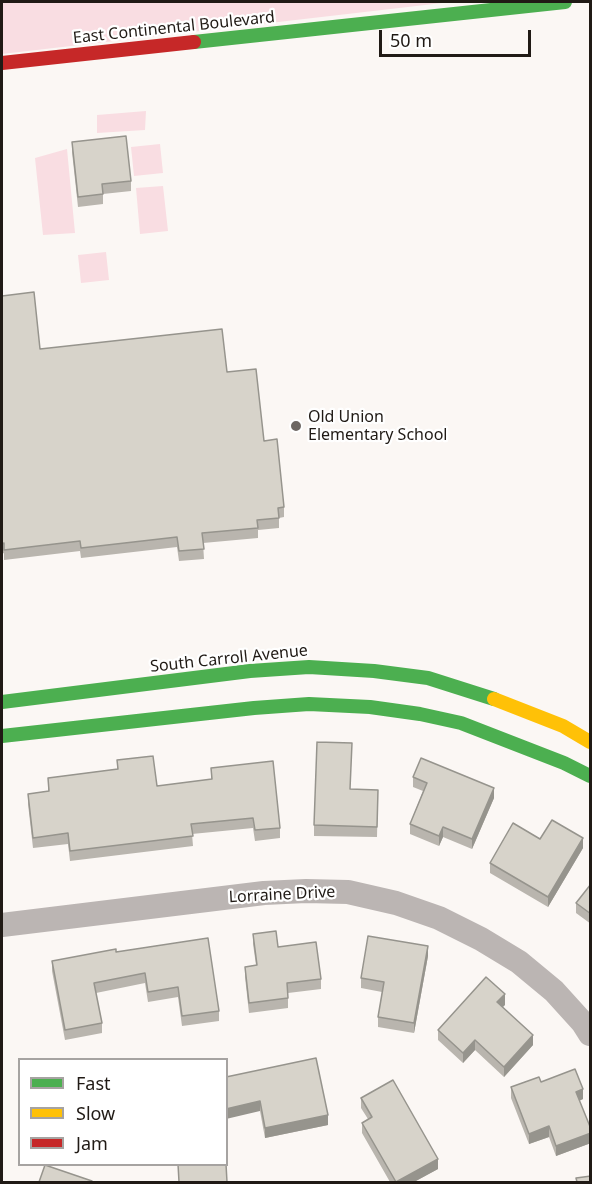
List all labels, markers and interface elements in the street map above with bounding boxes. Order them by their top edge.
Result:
street label: East Continental Boulevard [72,8,276,48]
scale bar [382,18,534,56]
text: 50 m [390,28,432,52]
place label: Old Union Elementary School [308,407,447,445]
marker: Old Union Elementary School [289,419,303,433]
street label: South Carroll Avenue [149,641,309,677]
street label: Lorraine Drive [228,883,336,907]
legend [18,1058,228,1166]
text: Fast [76,1071,111,1095]
text: Slow [76,1101,115,1125]
text: Jam [76,1131,108,1155]

